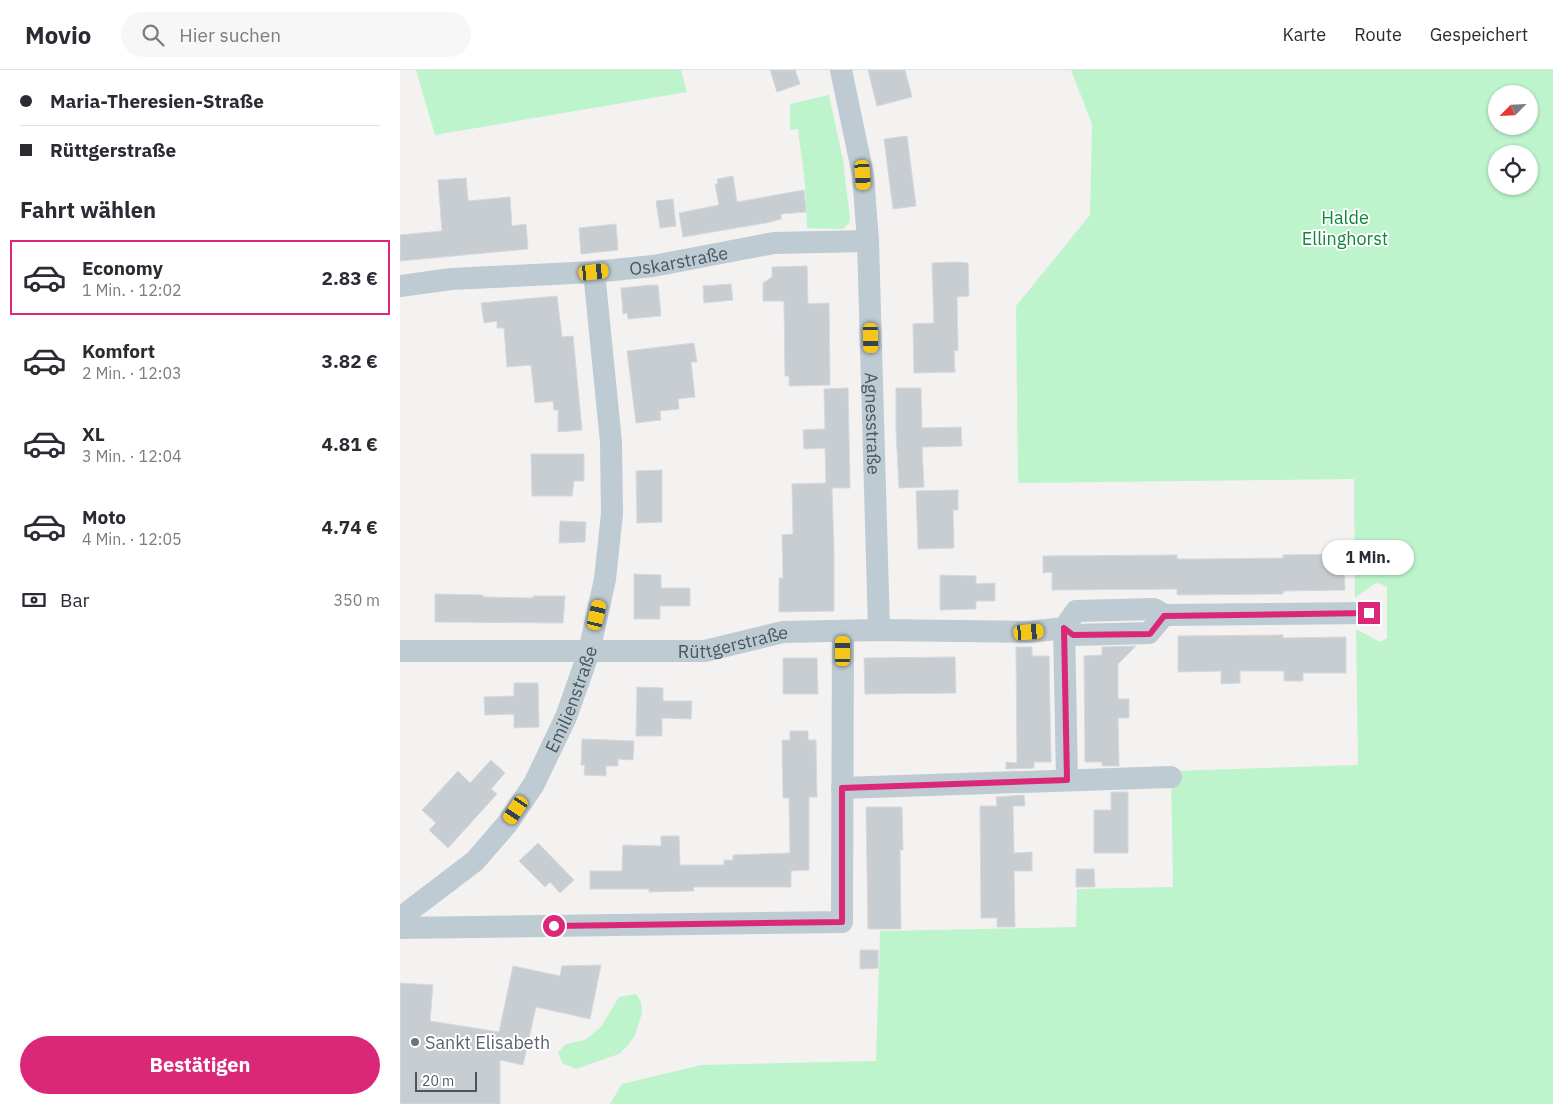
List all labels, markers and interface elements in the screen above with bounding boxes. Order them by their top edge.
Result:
search box [121,12,471,57]
text: Movio [25,19,91,51]
icon: search [139,21,167,49]
text: Hier suchen [179,23,281,47]
text: Karte [1283,23,1326,46]
text: Route [1354,23,1402,46]
text: Gespeichert [1430,23,1528,46]
north arrow [1488,85,1538,135]
map controls [1488,85,1538,195]
text: Maria-Theresien-Straße [50,89,264,113]
text: Rüttgerstraße [50,138,176,162]
button: locate [1488,145,1538,195]
car [854,160,871,190]
text: Fahrt wählen [20,195,156,224]
park label: Halde Ellinghorst [1302,206,1388,250]
street label: Oskarstraße [628,241,730,280]
icon: car [22,255,67,300]
text: Economy [82,256,163,280]
car [578,263,609,281]
text: 2.83 € [322,266,378,290]
text: 1 Min. · 12:02 [82,280,182,300]
car [863,323,878,353]
icon: car [22,338,67,383]
text: Komfort [82,339,155,363]
text: 3.82 € [322,349,378,373]
text: 2 Min. · 12:03 [82,363,182,383]
street label: Agnesstraße [860,372,886,475]
icon: car [22,421,67,466]
text: XL [82,422,105,446]
text: 4.81 € [322,432,378,456]
text: 3 Min. · 12:04 [82,446,182,466]
icon: car [22,504,67,549]
text: Moto [82,505,126,529]
text: 4.74 € [322,515,378,539]
text: 4 Min. · 12:05 [82,529,182,549]
callout: 1 Min. [1323,540,1415,576]
text: 1 Min. [1345,547,1391,567]
icon: cash [20,586,48,614]
text: Bar [60,588,90,612]
text: 350 m [333,590,380,610]
car [586,599,607,631]
route end [1358,602,1380,624]
street label: Rüttgerstraße [678,620,788,663]
car [1013,623,1044,641]
car [835,636,850,666]
street label: Emilienstraße [539,644,602,756]
car [501,793,530,827]
route start [543,915,565,937]
place label: Sankt Elisabeth [425,1031,550,1054]
button: Bestätigen [20,1036,380,1094]
marker: Sankt Elisabeth [409,1036,421,1048]
scale bar [415,1069,478,1092]
text: 20 m [422,1072,454,1090]

